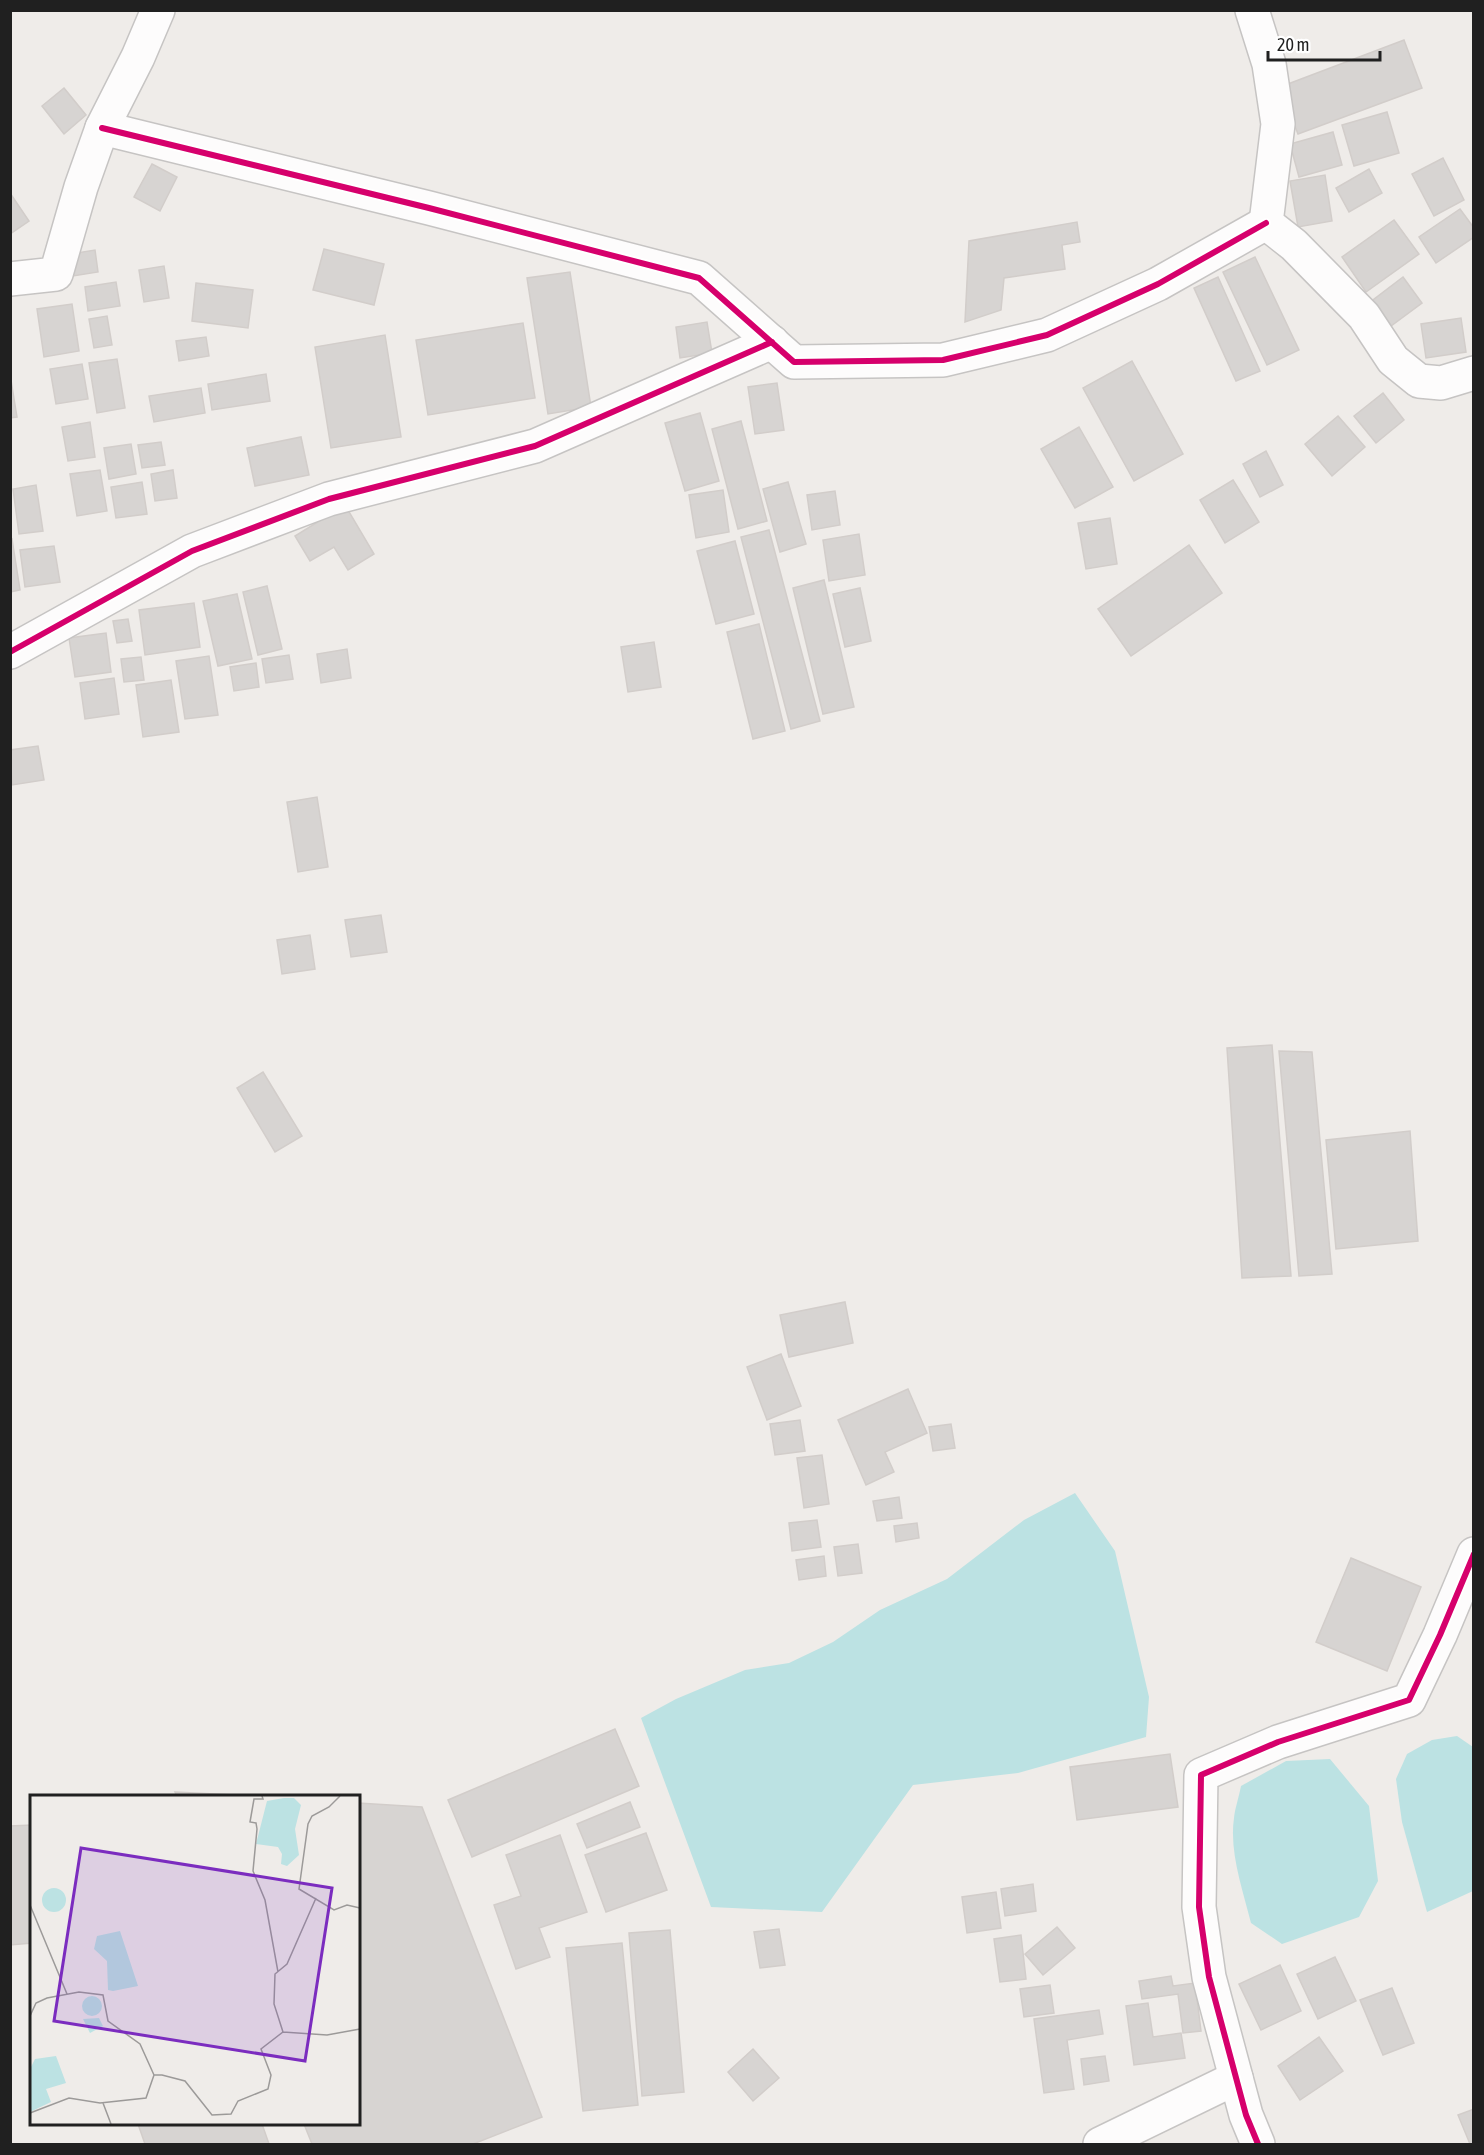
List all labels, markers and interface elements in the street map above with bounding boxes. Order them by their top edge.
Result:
scale bar [1268,24,1380,62]
text: 20 m [1277,34,1309,55]
inset map [30,1795,360,2125]

